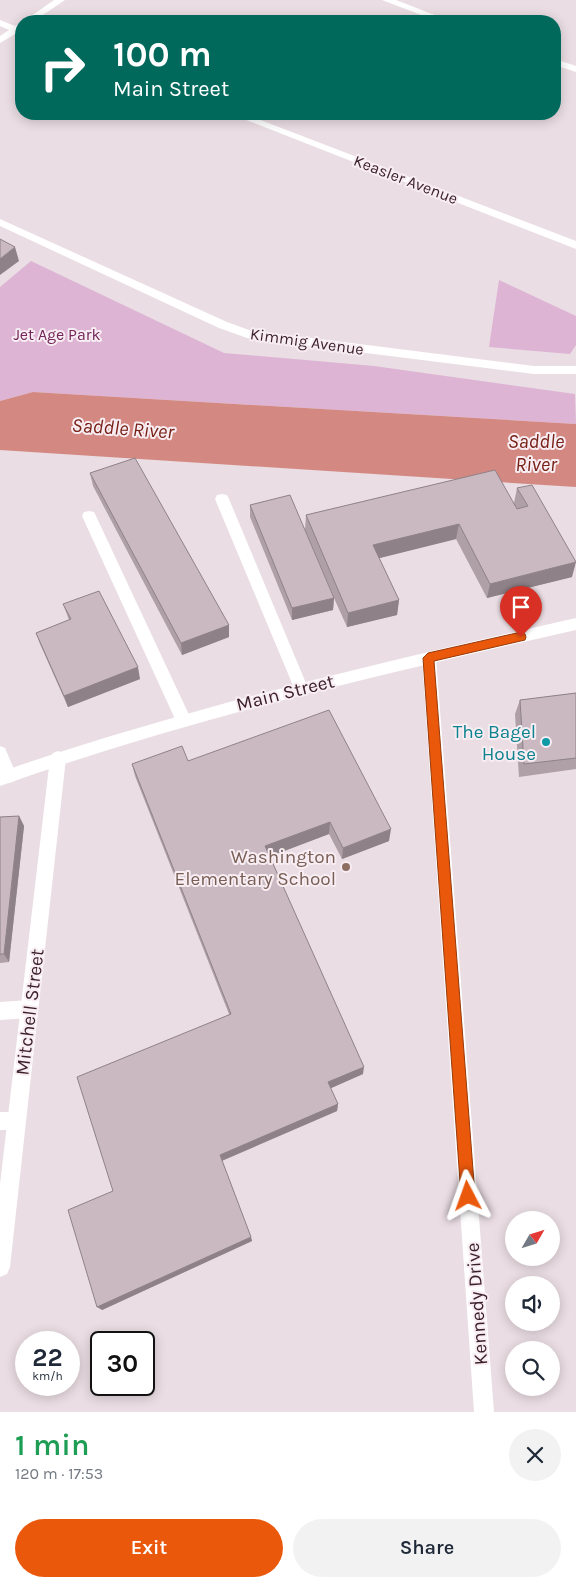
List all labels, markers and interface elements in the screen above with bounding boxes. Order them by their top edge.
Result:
text: 100 m [113,34,212,75]
icon: right [30,35,95,100]
text: Main Street [113,76,229,102]
street label: Keasler Avenue [351,151,461,208]
street label: Kimmig Avenue [249,324,365,359]
park label: Jet Age Park [13,325,101,344]
water label: Saddle River [71,413,176,444]
water label: Saddle River [508,430,564,476]
pin [500,586,542,637]
icon: arrive [507,593,535,621]
street label: Main Street [234,670,337,716]
place label: The Bagel House [453,721,536,765]
marker: The Bagel House [540,736,552,748]
place label: Washington Elementary School [175,846,336,890]
marker: Washington Elementary School [340,861,352,873]
street label: Mitchell Street [11,948,49,1077]
position arrow [441,1169,493,1221]
north arrow [505,1211,560,1266]
map controls [505,1211,560,1396]
street label: Kennedy Drive [462,1242,492,1366]
button: sound [505,1276,560,1331]
speed limit sign: 30 [90,1331,155,1396]
button: search [505,1341,560,1396]
text: 22 [32,1343,63,1372]
text: km/h [32,1369,63,1383]
text: 1 min [15,1427,89,1463]
button: close [509,1429,561,1481]
text: 120 m · 17:53 [15,1464,103,1483]
button: Exit [15,1519,283,1577]
button: Share [293,1519,561,1577]

